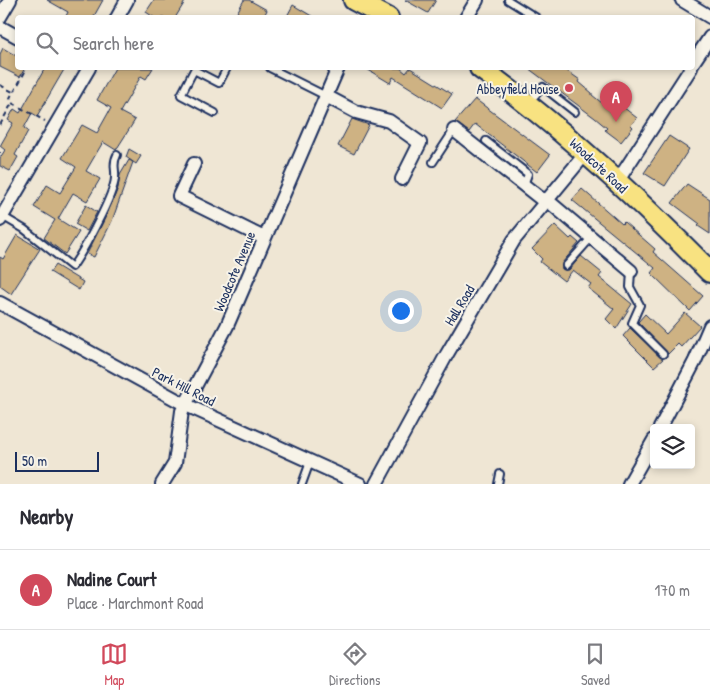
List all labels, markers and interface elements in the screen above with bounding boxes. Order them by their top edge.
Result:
search box [15,15,695,70]
icon: search [33,29,61,57]
text: Search here [73,30,154,56]
place label: Abbeyfield House [477,79,559,99]
pin: A [600,81,632,122]
marker: Abbeyfield House [563,82,575,94]
street label: Woodcote Road [566,133,633,197]
street label: Woodcote Avenue [209,228,260,314]
street label: Hall Road [439,281,479,329]
your location [388,298,414,324]
street label: Park Hill Road [149,362,219,410]
map controls [650,424,695,469]
button: layers [650,424,695,469]
scale bar [15,449,99,472]
text: 50 m [22,451,47,470]
text: Nearby [20,502,73,531]
text: Nadine Court [67,566,156,592]
text: A [32,579,40,601]
text: 170 m [655,579,690,601]
text: Place · Marchmont Road [67,592,203,614]
tab: Map [100,640,128,689]
tab: Directions [329,640,380,689]
tab: Saved [581,640,610,689]

